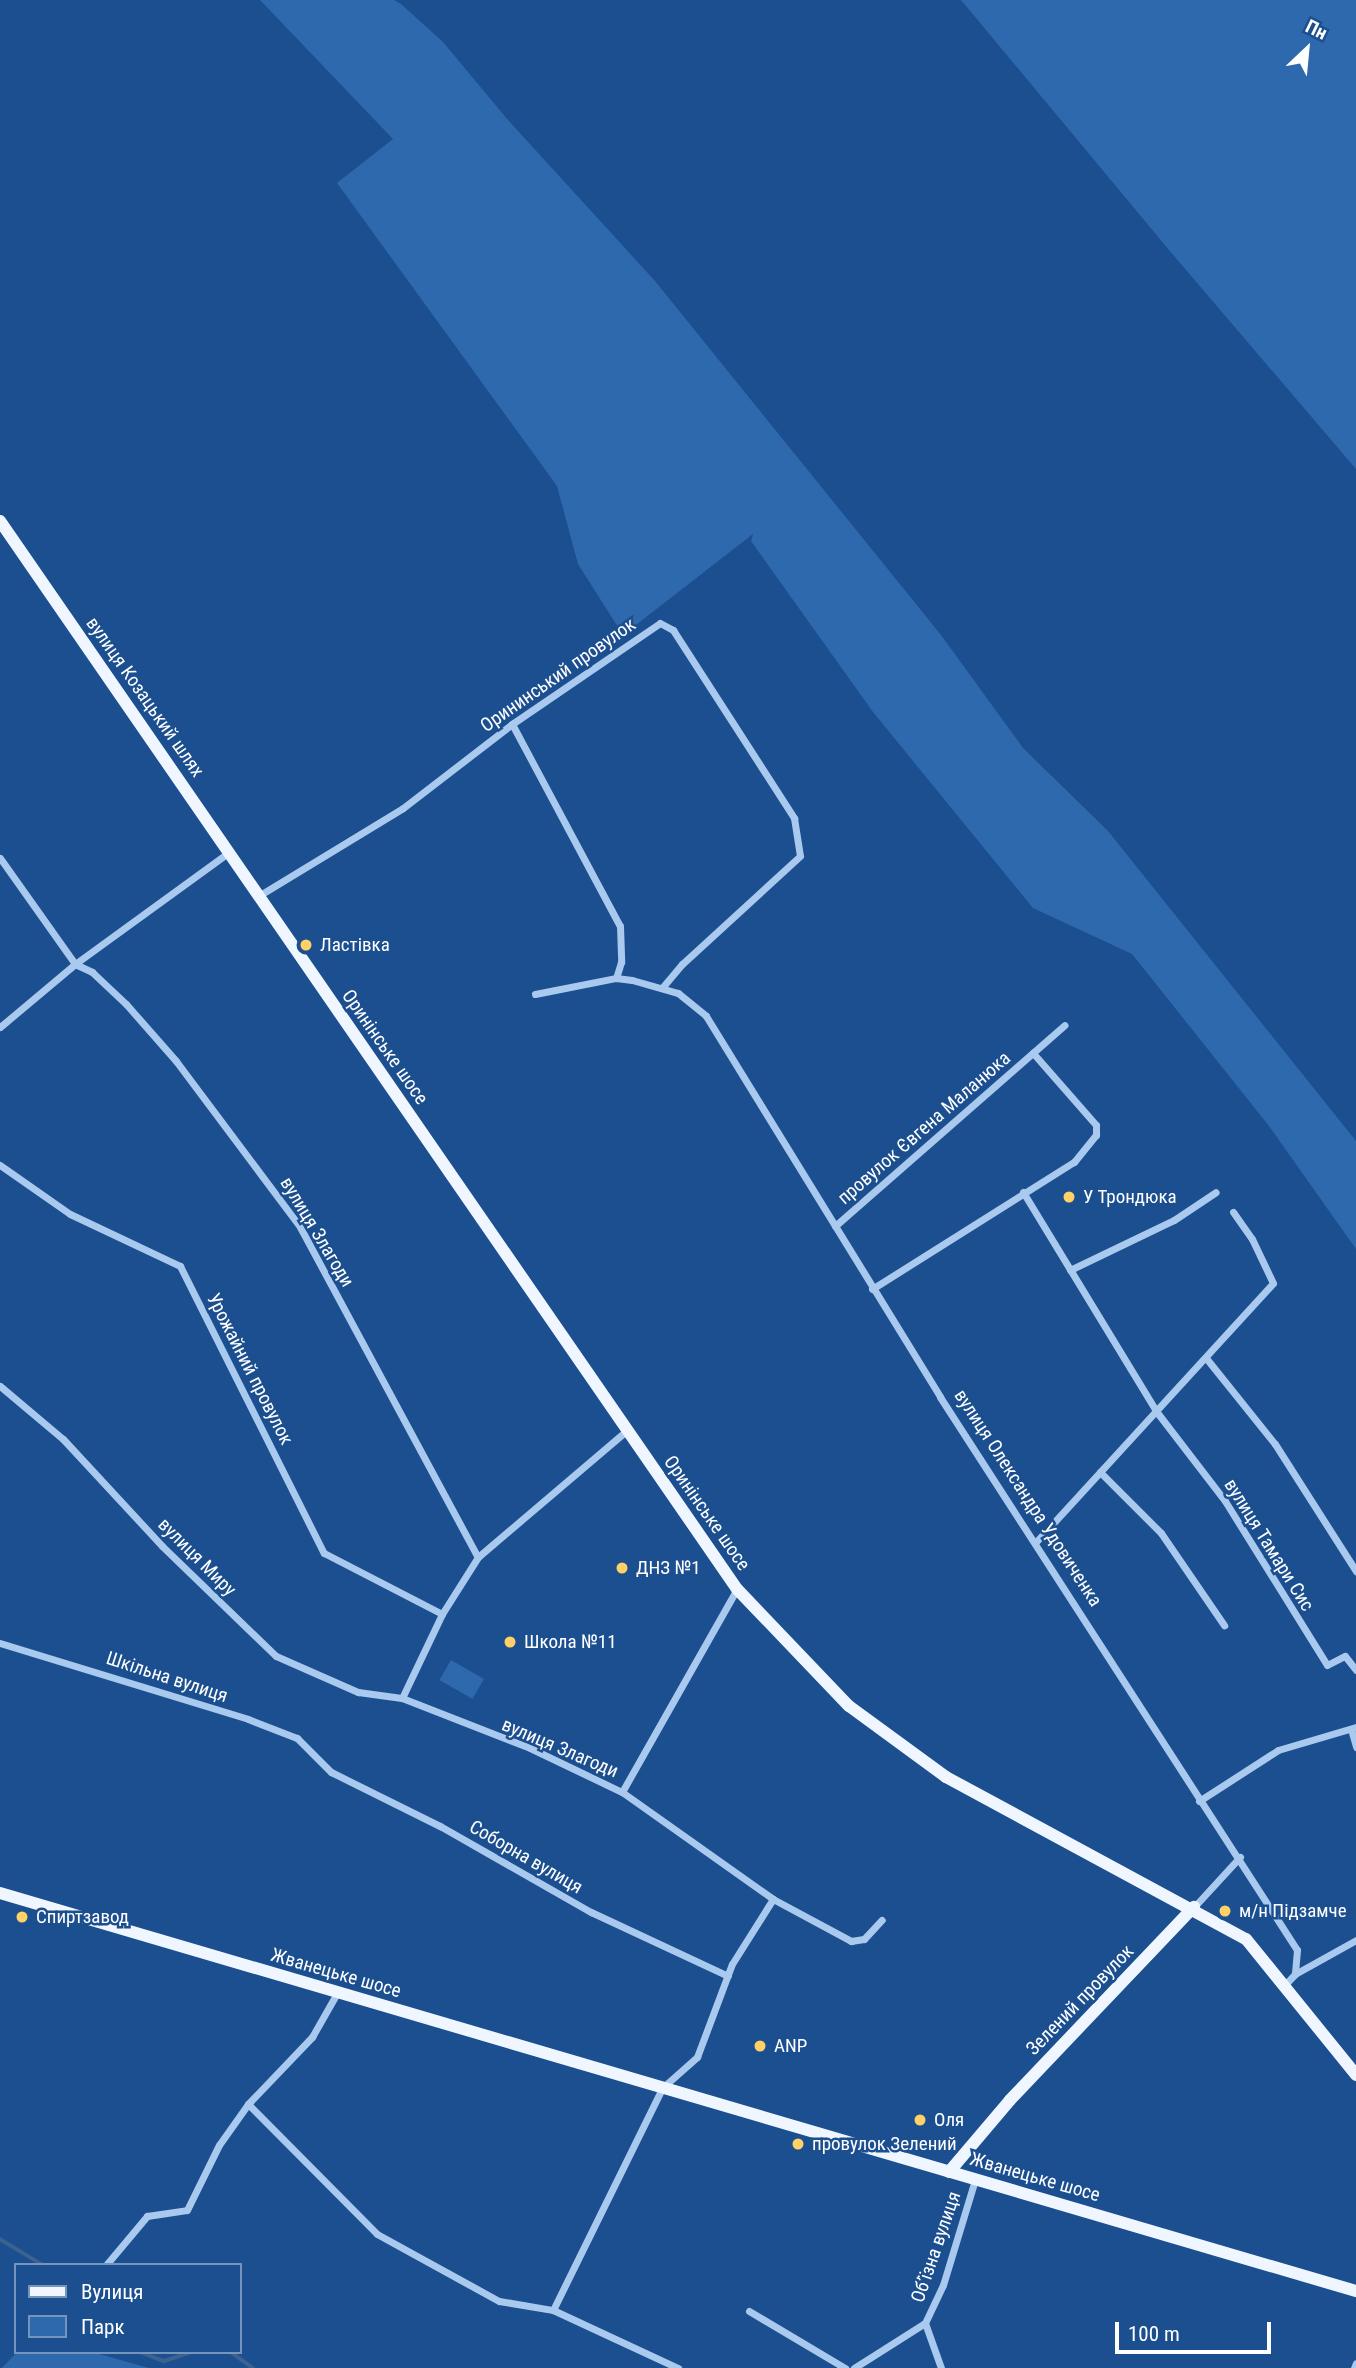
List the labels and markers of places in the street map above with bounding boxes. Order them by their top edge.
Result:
place label: Ластівка [320,934,390,956]
marker: Ластівка [298,937,314,953]
place label: У Трондюка [1083,1186,1177,1208]
marker: У Трондюка [1061,1189,1077,1205]
place label: ДНЗ №1 [636,1557,701,1579]
marker: ДНЗ №1 [614,1560,630,1576]
place label: Школа №11 [524,1631,617,1653]
marker: Школа №11 [502,1634,518,1650]
place label: м/н Підзамче [1239,1900,1347,1922]
marker: м/н Підзамче [1217,1903,1233,1919]
place label: Спиртзавод [36,1906,129,1928]
marker: Спиртзавод [14,1909,30,1925]
place label: ANP [774,2035,807,2057]
marker: ANP [752,2038,768,2054]
place label: Оля [934,2109,964,2131]
marker: Оля [912,2112,928,2128]
place label: провулок Зелений [812,2133,957,2155]
marker: провулок Зелений [790,2136,806,2152]

